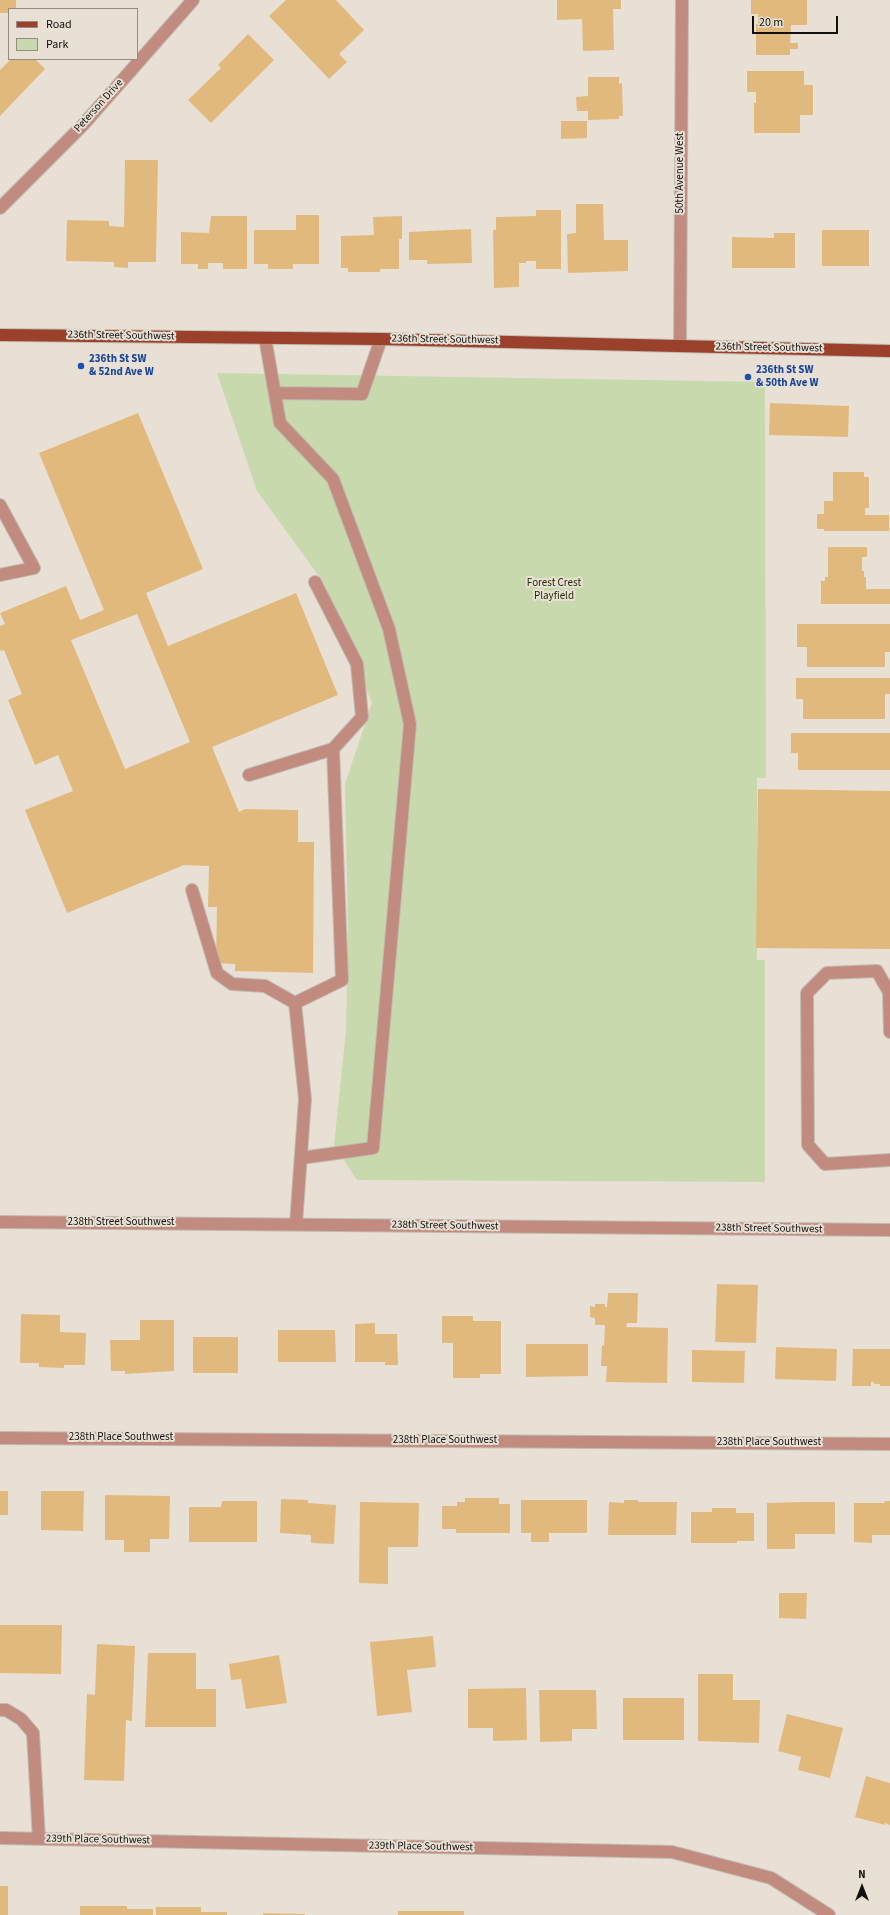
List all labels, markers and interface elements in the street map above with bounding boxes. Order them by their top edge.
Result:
legend [8,8,138,60]
scale bar [754,8,840,34]
text: 20 m [759,14,783,31]
text: Road [46,16,72,33]
text: Park [46,36,68,53]
street label: Peterson Drive [72,77,126,135]
street label: 50th Avenue West [674,132,688,214]
street label: 236th Street Southwest [67,328,175,344]
street label: 236th Street Southwest [391,332,499,348]
street label: 236th Street Southwest [715,340,823,356]
place label: 236th St SW & 52nd Ave W [89,353,154,379]
marker: 236th St SW & 52nd Ave W [76,361,86,371]
place label: 236th St SW & 50th Ave W [756,364,818,390]
marker: 236th St SW & 50th Ave W [743,372,753,382]
park label: Forest Crest Playfield [527,577,581,603]
street label: 238th Street Southwest [67,1216,175,1230]
street label: 238th Street Southwest [391,1218,499,1234]
street label: 238th Street Southwest [715,1221,823,1237]
street label: 238th Place Southwest [69,1431,173,1445]
street label: 238th Place Southwest [393,1434,497,1448]
street label: 238th Place Southwest [717,1436,821,1450]
street label: 239th Place Southwest [46,1832,150,1848]
street label: 239th Place Southwest [369,1839,473,1855]
north arrow [842,1867,882,1907]
text: N [858,1867,866,1882]

